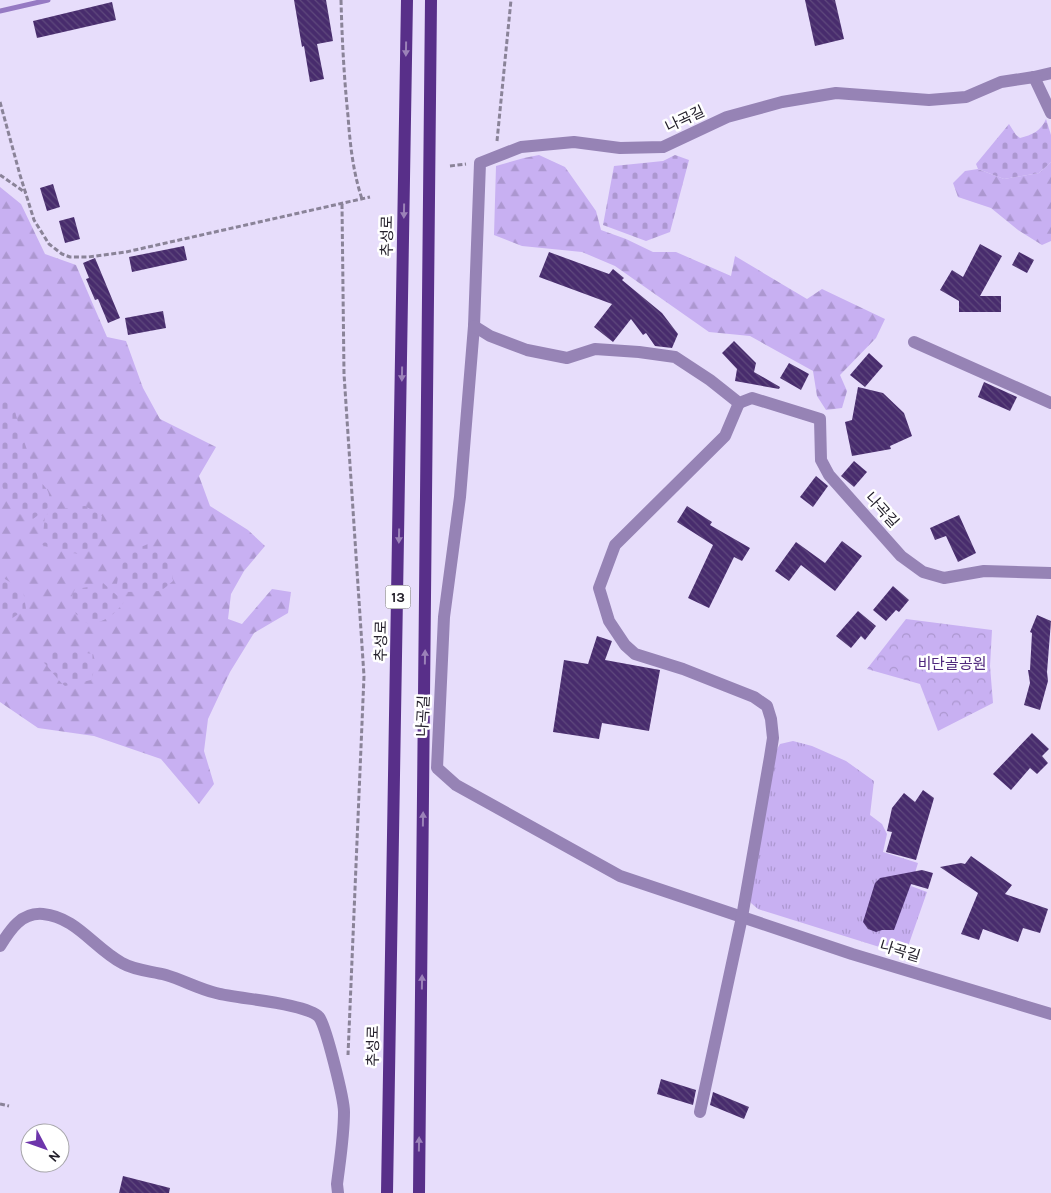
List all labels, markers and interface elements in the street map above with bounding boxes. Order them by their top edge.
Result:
one-way arrow [402,41,410,57]
street label: 나곡길 [662,102,708,136]
one-way arrow [400,203,408,219]
street label: 추성로 [378,215,396,257]
one-way arrow [397,366,405,382]
street label: 나곡길 [861,489,903,531]
one-way arrow [395,528,403,544]
road number: 13 [386,586,410,608]
street label: 추성로 [372,620,390,662]
one-way arrow [421,649,429,665]
park label: 비단골공원 [917,655,987,673]
street label: 나곡길 [413,695,433,737]
one-way arrow [419,811,427,827]
street label: 나곡길 [878,936,922,966]
one-way arrow [418,974,426,990]
street label: 추성로 [364,1025,382,1067]
north arrow [20,1123,70,1173]
one-way arrow [416,1136,424,1152]
text: N [45,1147,64,1166]

